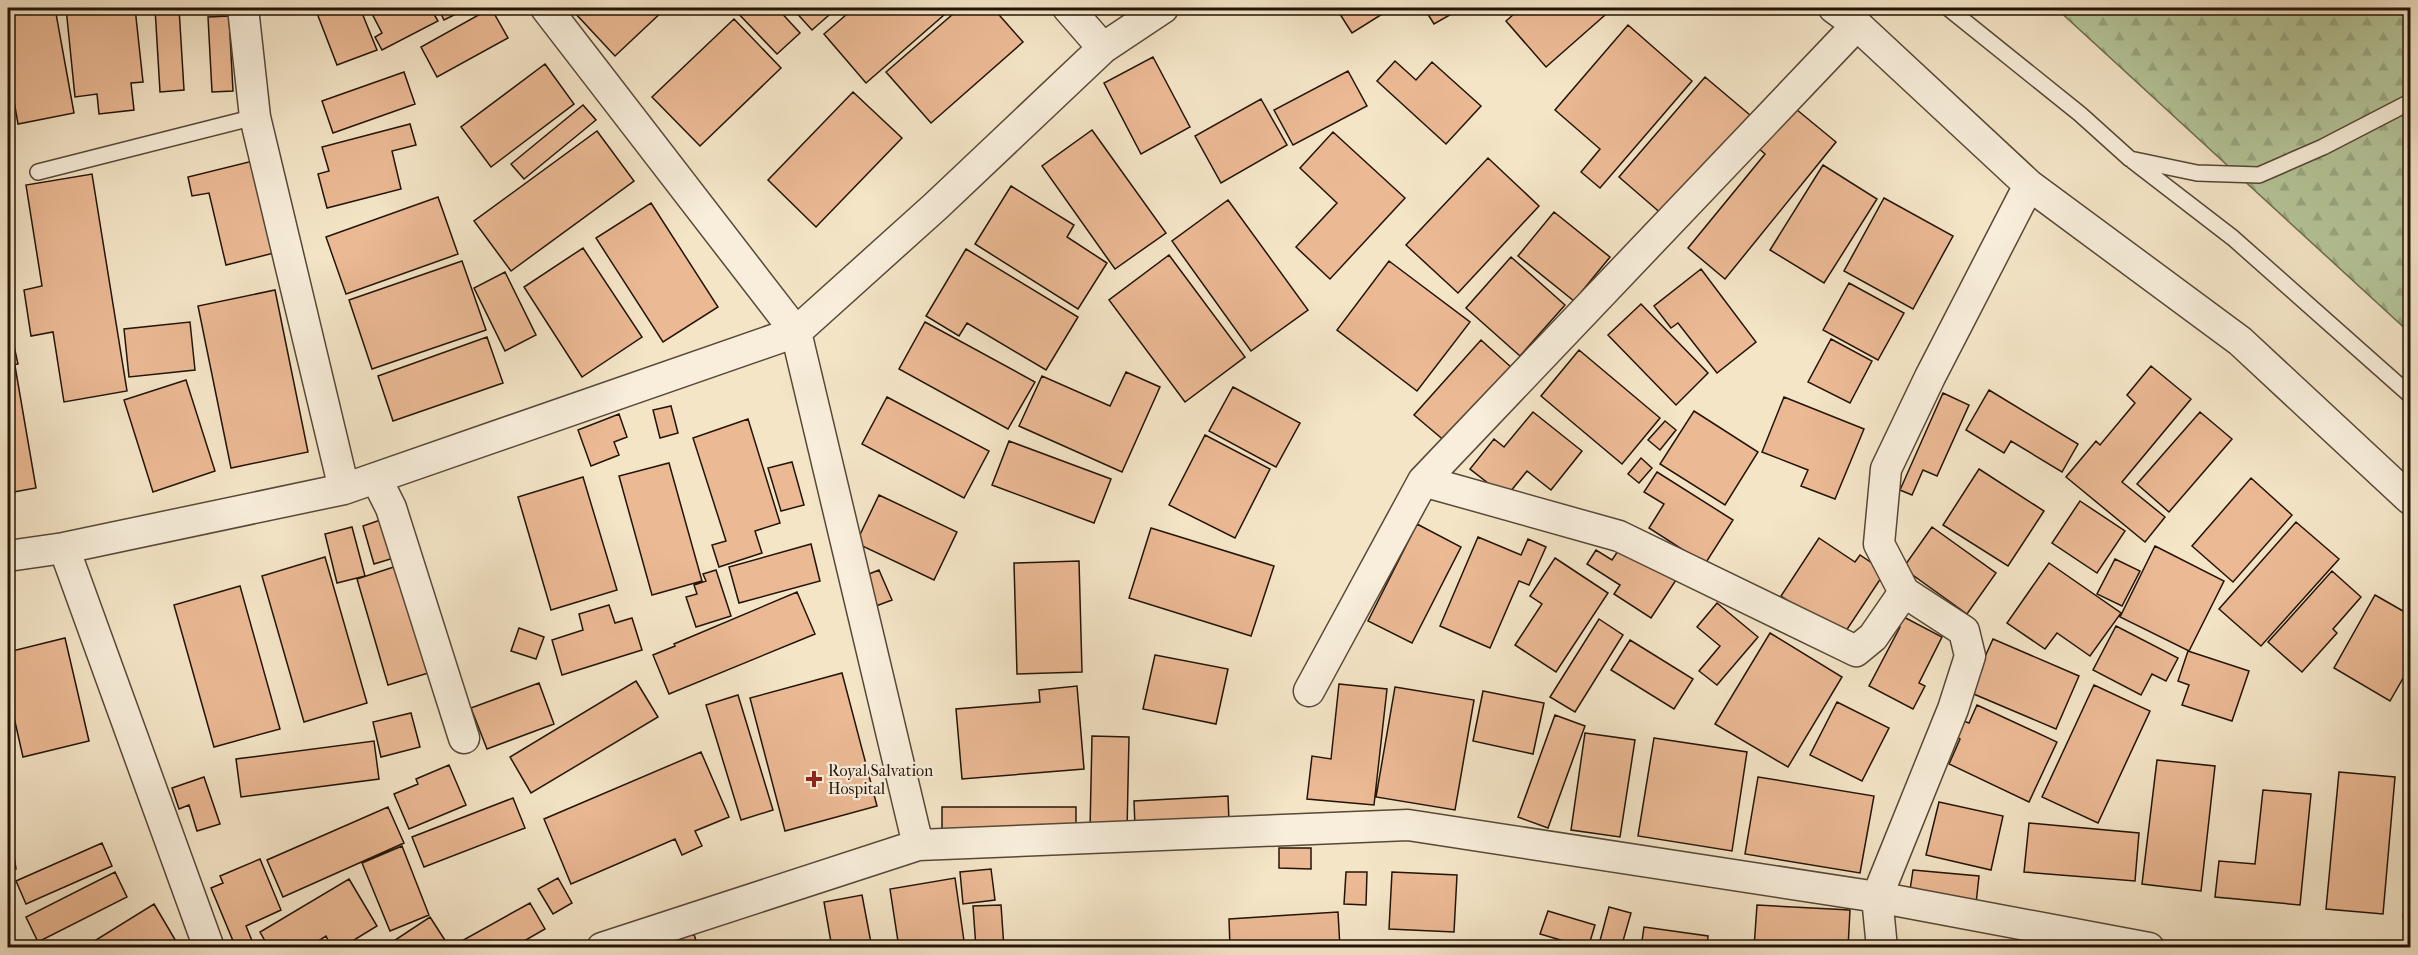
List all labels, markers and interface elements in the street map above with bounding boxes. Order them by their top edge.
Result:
place label: Royal Salvation Hospital [828,761,934,798]
marker: Royal Salvation Hospital [805,770,823,788]

